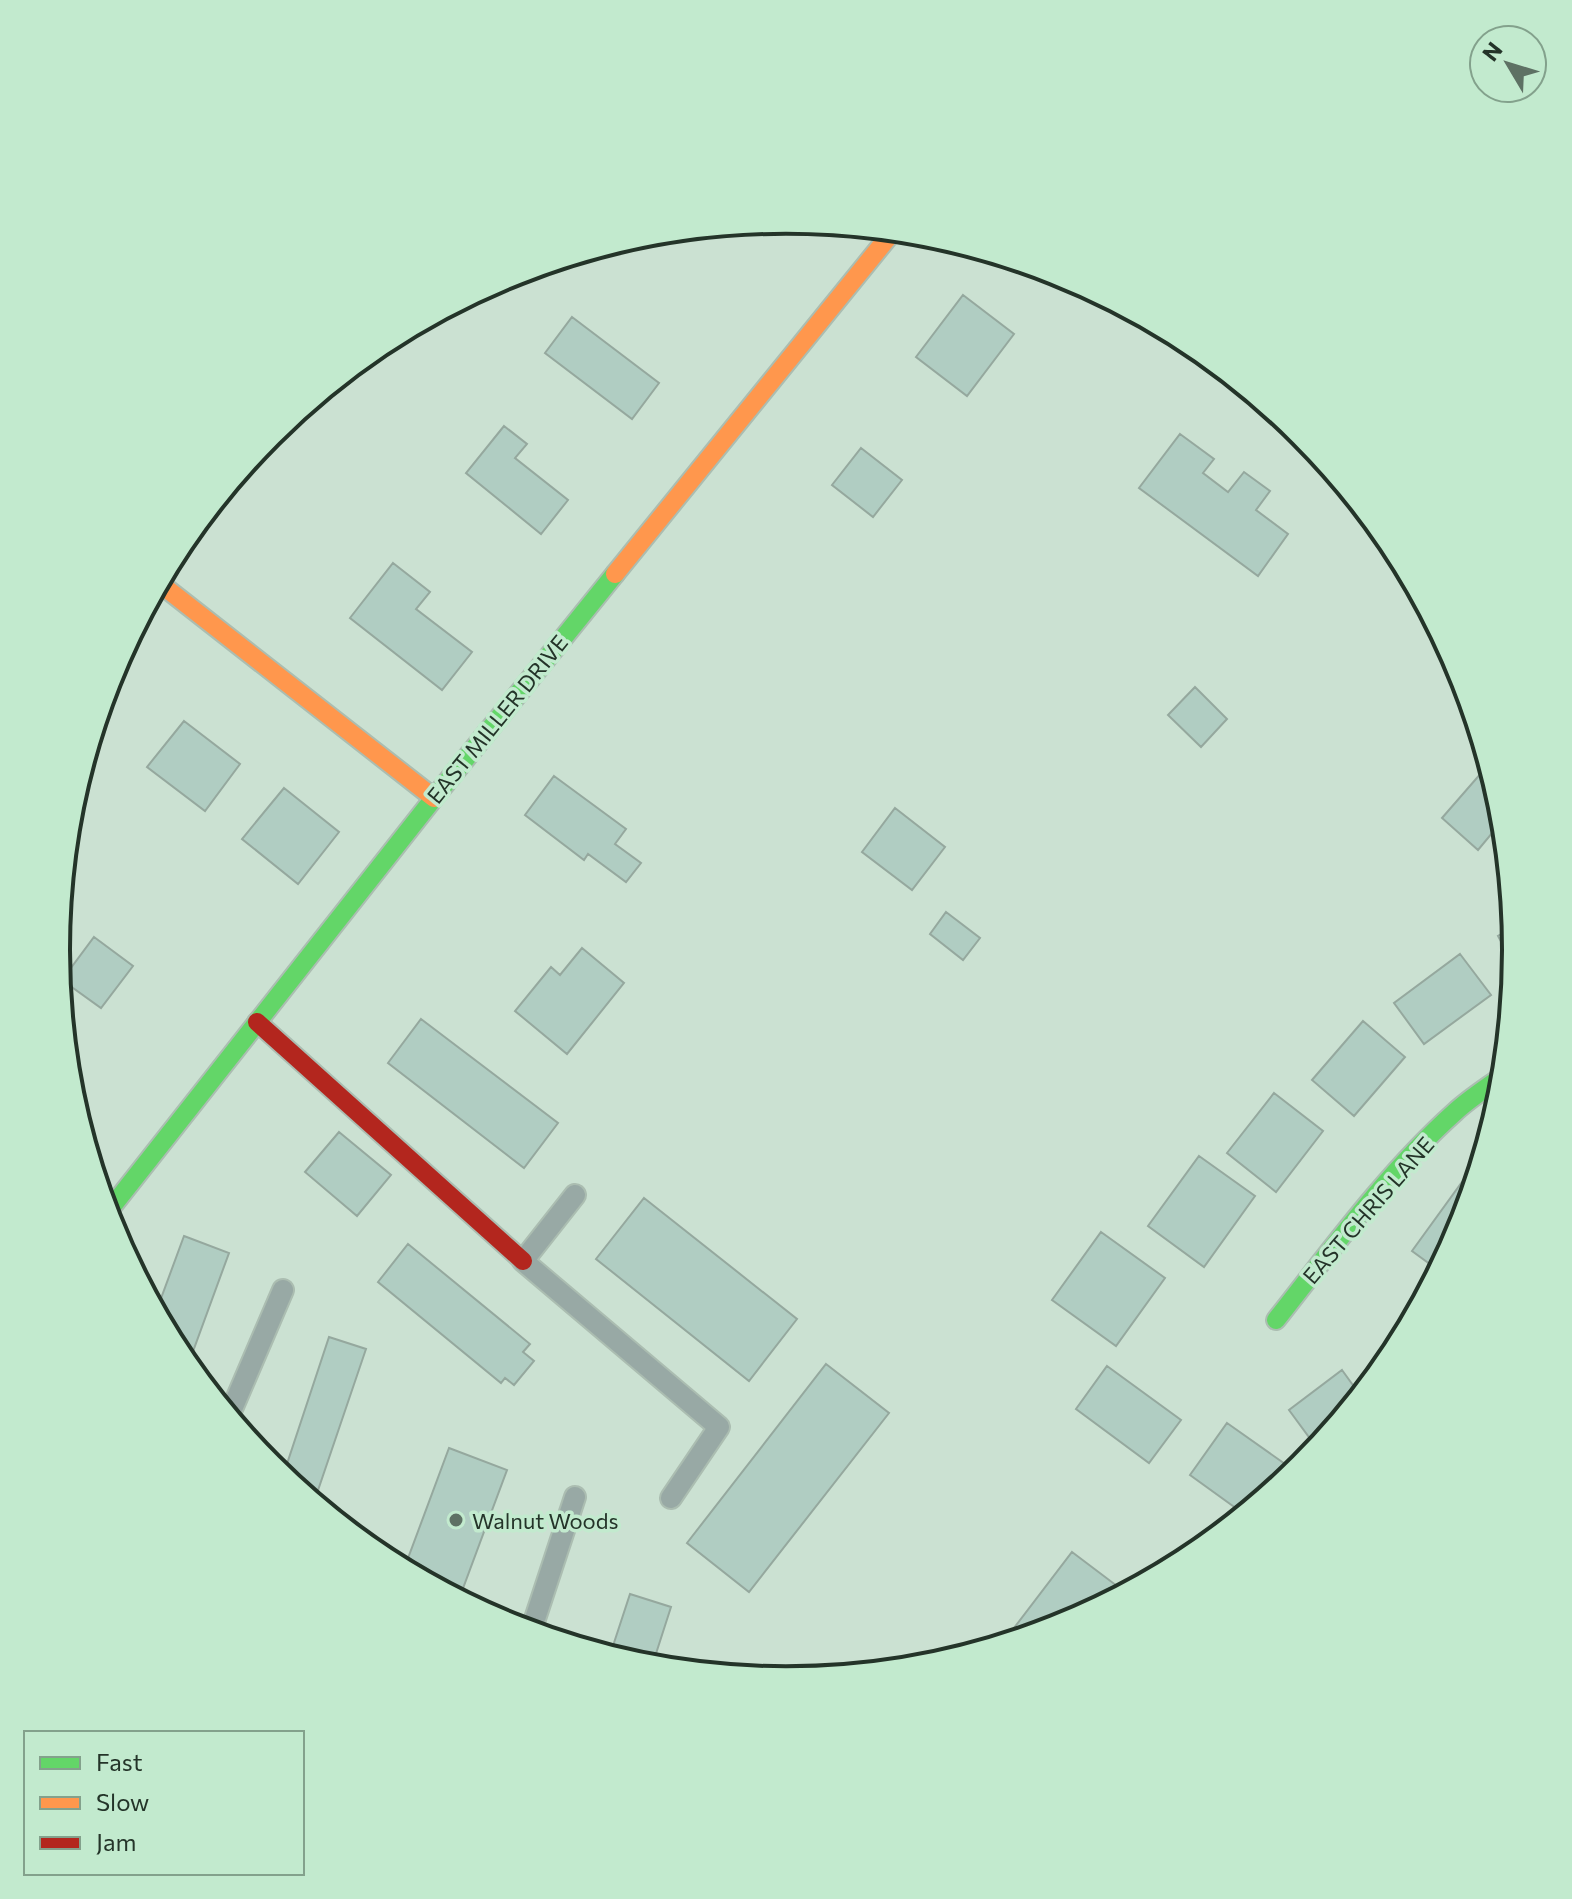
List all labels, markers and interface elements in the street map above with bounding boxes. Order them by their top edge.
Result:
north arrow [1468,24,1548,104]
text: N [1476,37,1508,66]
street label: EAST MILLER DRIVE [421,629,573,809]
street label: EAST CHRIS LANE [1297,1131,1439,1289]
place label: Walnut Woods [472,1507,618,1534]
marker: Walnut Woods [447,1511,465,1529]
legend [24,1731,304,1875]
text: Fast [96,1747,143,1776]
text: Slow [96,1787,149,1816]
text: Jam [96,1827,136,1856]

